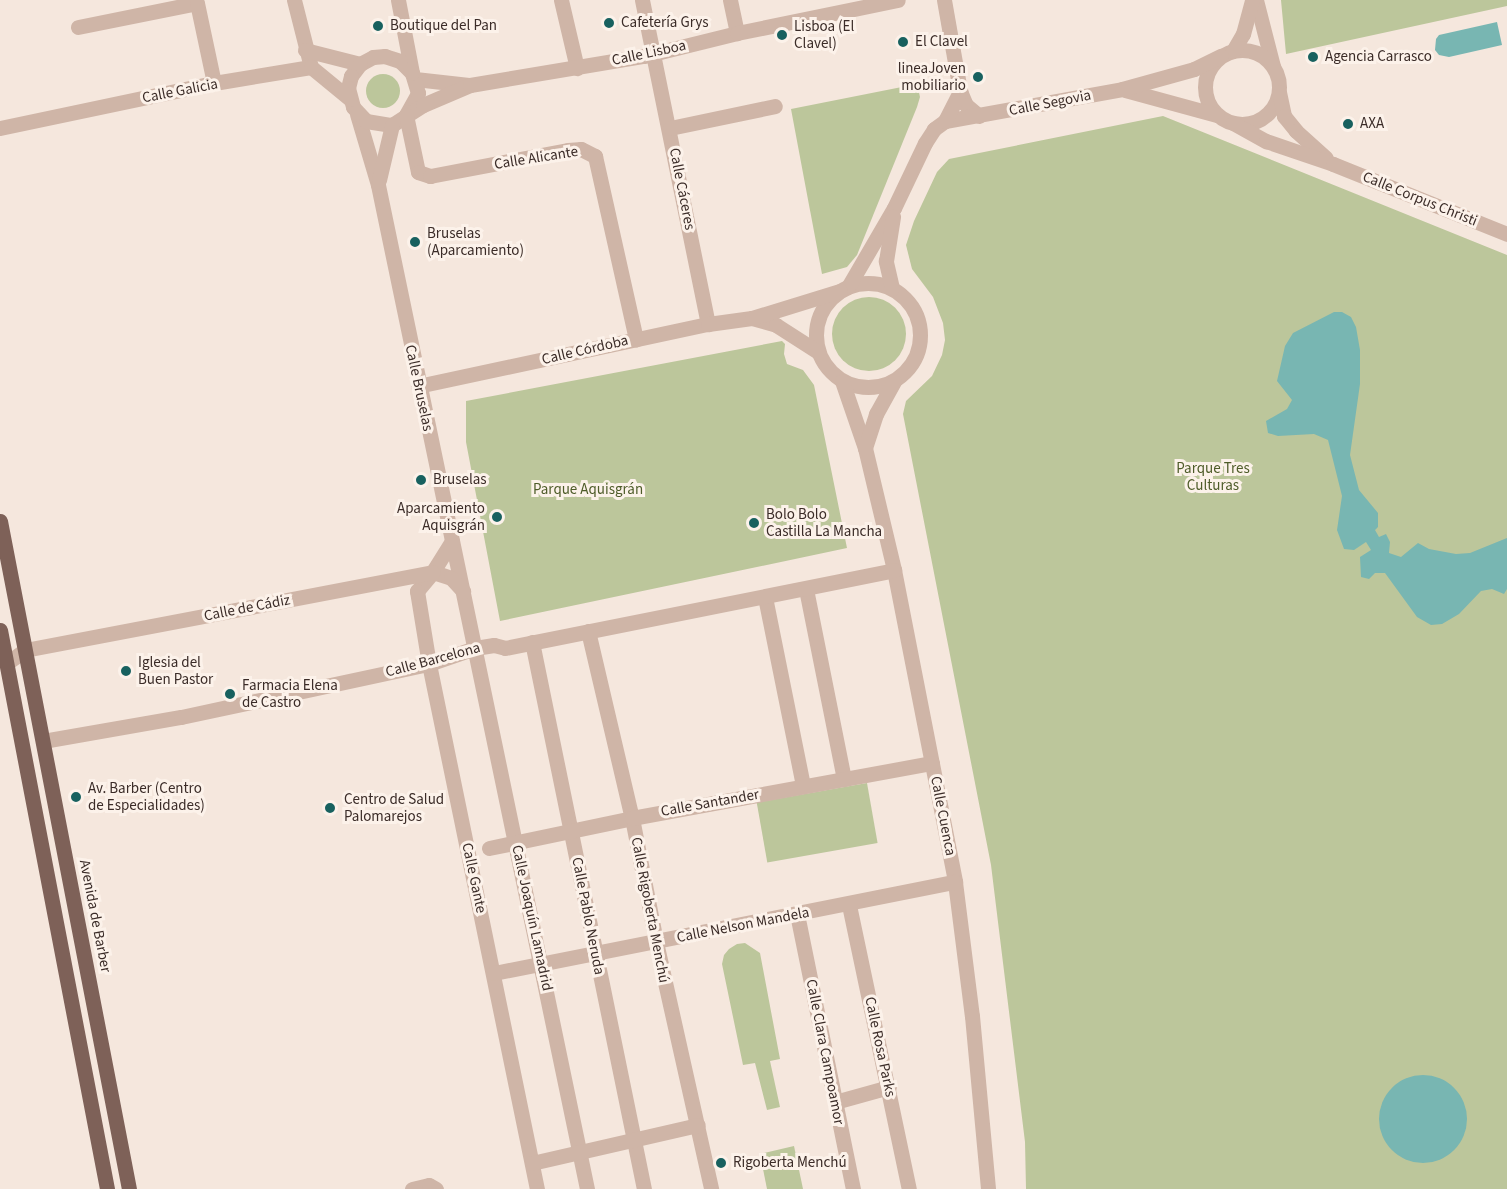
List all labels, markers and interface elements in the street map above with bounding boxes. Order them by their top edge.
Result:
place label: Cafetería Grys [621,14,709,32]
marker: Cafetería Grys [602,16,616,30]
place label: Boutique del Pan [390,17,497,35]
place label: Lisboa (El Clavel) [794,17,854,52]
marker: Boutique del Pan [371,19,385,33]
marker: Lisboa (El Clavel) [775,28,789,42]
place label: El Clavel [915,33,968,51]
marker: El Clavel [896,35,910,49]
street label: Calle Lisboa [610,36,688,70]
place label: Agencia Carrasco [1325,48,1432,66]
marker: Agencia Carrasco [1306,50,1320,64]
place label: lineaJoven mobiliario [898,59,966,94]
marker: lineaJoven mobiliario [971,70,985,84]
street label: Calle Galicia [141,75,219,107]
street label: Calle Segovia [1007,86,1093,120]
place label: AXA [1360,115,1384,133]
marker: AXA [1341,117,1355,131]
street label: Calle Alicante [493,142,579,174]
street label: Calle Cáceres [665,147,699,231]
street label: Calle Corpus Christi [1360,168,1480,230]
place label: Bruselas (Aparcamiento) [427,224,524,259]
marker: Bruselas (Aparcamiento) [408,235,422,249]
street label: Calle Córdoba [540,331,630,369]
street label: Calle Bruselas [401,343,437,433]
park label: Parque Tres Culturas [1176,459,1250,494]
place label: Bruselas [433,471,487,489]
marker: Bruselas [414,473,428,487]
park label: Parque Aquisgrán [533,481,643,499]
place label: Aparcamiento Aquisgrán [397,499,485,534]
place label: Bolo Bolo Castilla La Mancha [766,505,882,540]
marker: Aparcamiento Aquisgrán [490,510,504,524]
marker: Bolo Bolo Castilla La Mancha [747,516,761,530]
street label: Calle de Cádiz [202,591,292,625]
street label: Calle Barcelona [384,639,482,681]
place label: Iglesia del Buen Pastor [138,653,213,688]
marker: Iglesia del Buen Pastor [119,664,133,678]
place label: Farmacia Elena de Castro [242,676,338,711]
marker: Farmacia Elena de Castro [223,687,237,701]
street label: Calle Cuenca [926,775,960,857]
place label: Av. Barber (Centro de Especialidades) [88,779,205,814]
street label: Calle Santander [659,785,761,821]
marker: Av. Barber (Centro de Especialidades) [69,790,83,804]
place label: Centro de Salud Palomarejos [344,790,444,825]
marker: Centro de Salud Palomarejos [321,799,339,817]
street label: Calle Rigoberta Menchú [627,836,673,984]
street label: Calle Gante [458,841,490,915]
street label: Calle Joaquín Lamadrid [508,843,556,993]
street label: Calle Pablo Neruda [568,856,608,976]
street label: Avenida de Barber [75,858,115,974]
street label: Calle Nelson Mandela [675,903,811,947]
street label: Calle Clara Campoamor [802,978,848,1126]
street label: Calle Rosa Parks [861,995,899,1099]
place label: Rigoberta Menchú [733,1154,847,1172]
marker: Rigoberta Menchú [714,1156,728,1170]

